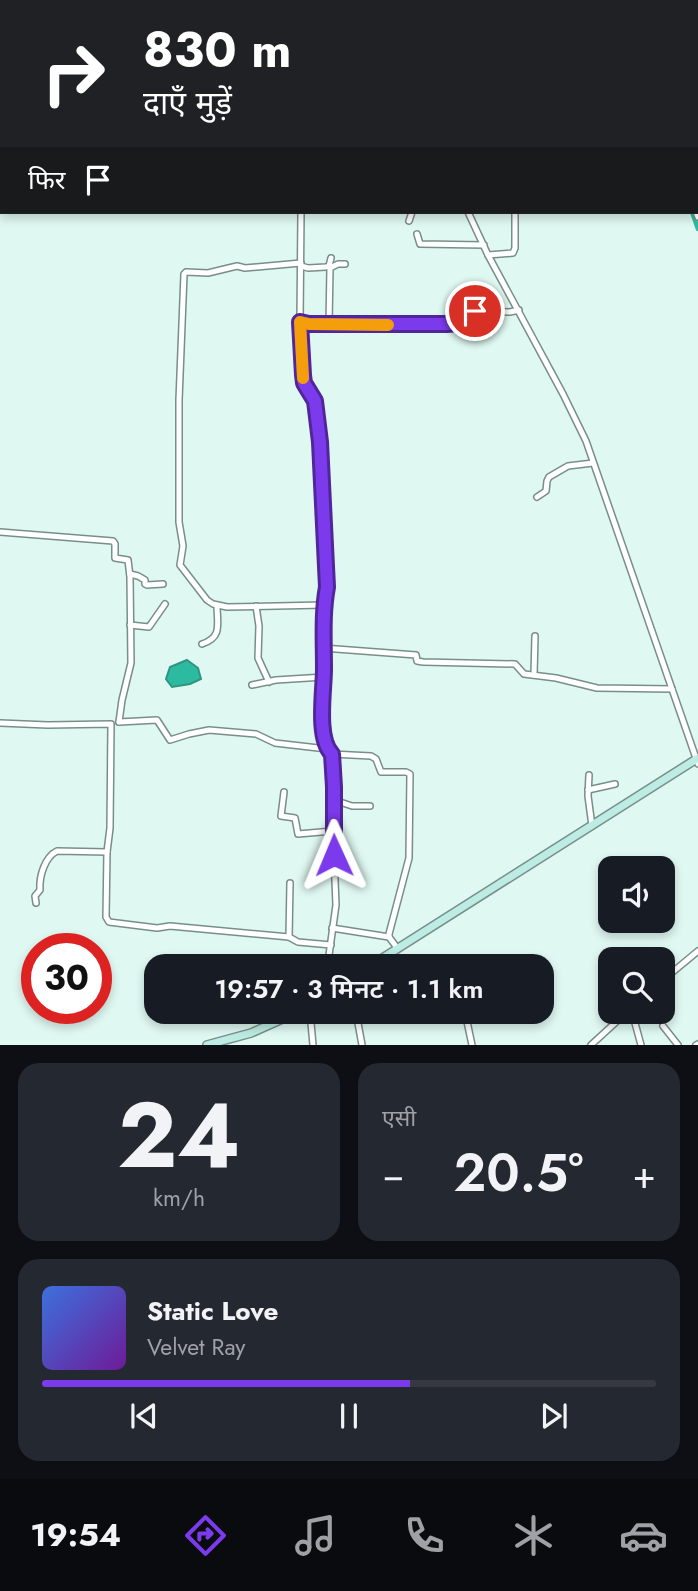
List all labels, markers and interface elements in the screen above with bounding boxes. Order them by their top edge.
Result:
text: 830 m [143,15,291,85]
icon: right [28,28,119,119]
text: दाएँ मुड़ें [143,80,232,126]
text: फिर [28,161,65,199]
icon: arrive [79,161,117,199]
pin [445,281,505,341]
icon: arrive [456,292,494,330]
position arrow [297,818,371,892]
map controls [598,856,675,1024]
button: sound [598,856,675,933]
speed limit sign: 30 [21,933,112,1024]
button: search [598,947,675,1024]
text: 19:57 · 3 मिनट · 1.1 km [215,970,483,1008]
text: 24 [117,1070,241,1201]
text: एसी [382,1101,416,1135]
text: 20.5° [454,1135,583,1211]
text: − [382,1147,404,1202]
text: + [633,1147,656,1202]
text: km/h [153,1181,205,1215]
text: Static Love [147,1292,279,1330]
text: Velvet Ray [147,1330,245,1364]
icon: previous [125,1397,163,1435]
icon: pause [330,1397,368,1435]
icon: next [535,1397,573,1435]
icon: directions [181,1511,230,1560]
icon: music [291,1511,340,1560]
icon: phone [400,1511,449,1560]
icon: climate [509,1511,558,1560]
icon: car [619,1511,668,1560]
text: 19:54 [30,1512,121,1558]

